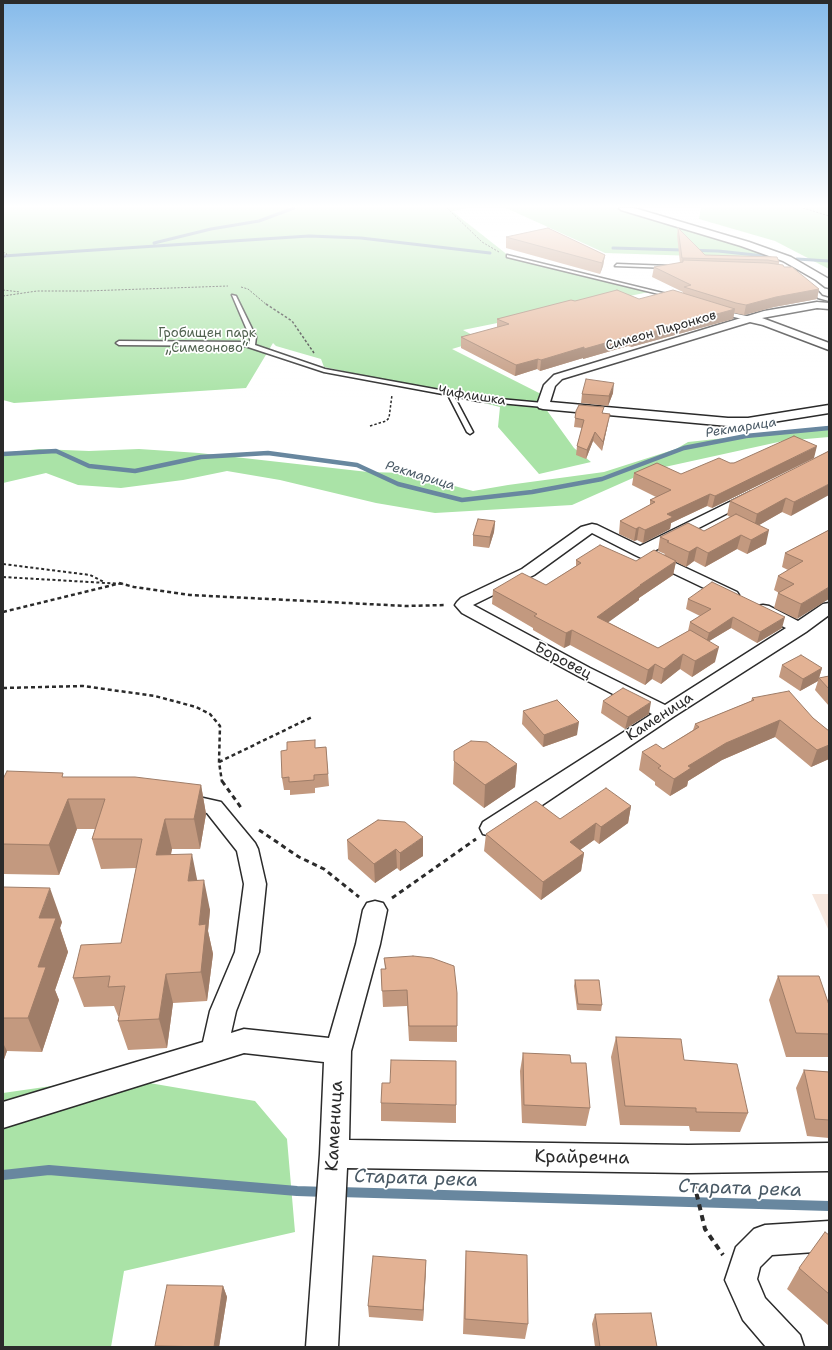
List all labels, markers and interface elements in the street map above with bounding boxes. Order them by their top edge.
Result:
street label: Симеон Пиронков [604,308,718,354]
park label: Гробищен парк „Симеоново“ [158,326,256,357]
street label: Чифлишка [437,383,507,409]
water label: Рекмарица [704,415,778,441]
water label: Рекмарица [383,458,457,494]
street label: Боровец [531,639,595,683]
street label: Каменица [623,689,697,745]
street label: Каменица [322,1080,348,1172]
street label: Крайречна [534,1146,630,1170]
water label: Старата река [354,1165,478,1193]
water label: Старата река [678,1175,802,1203]

